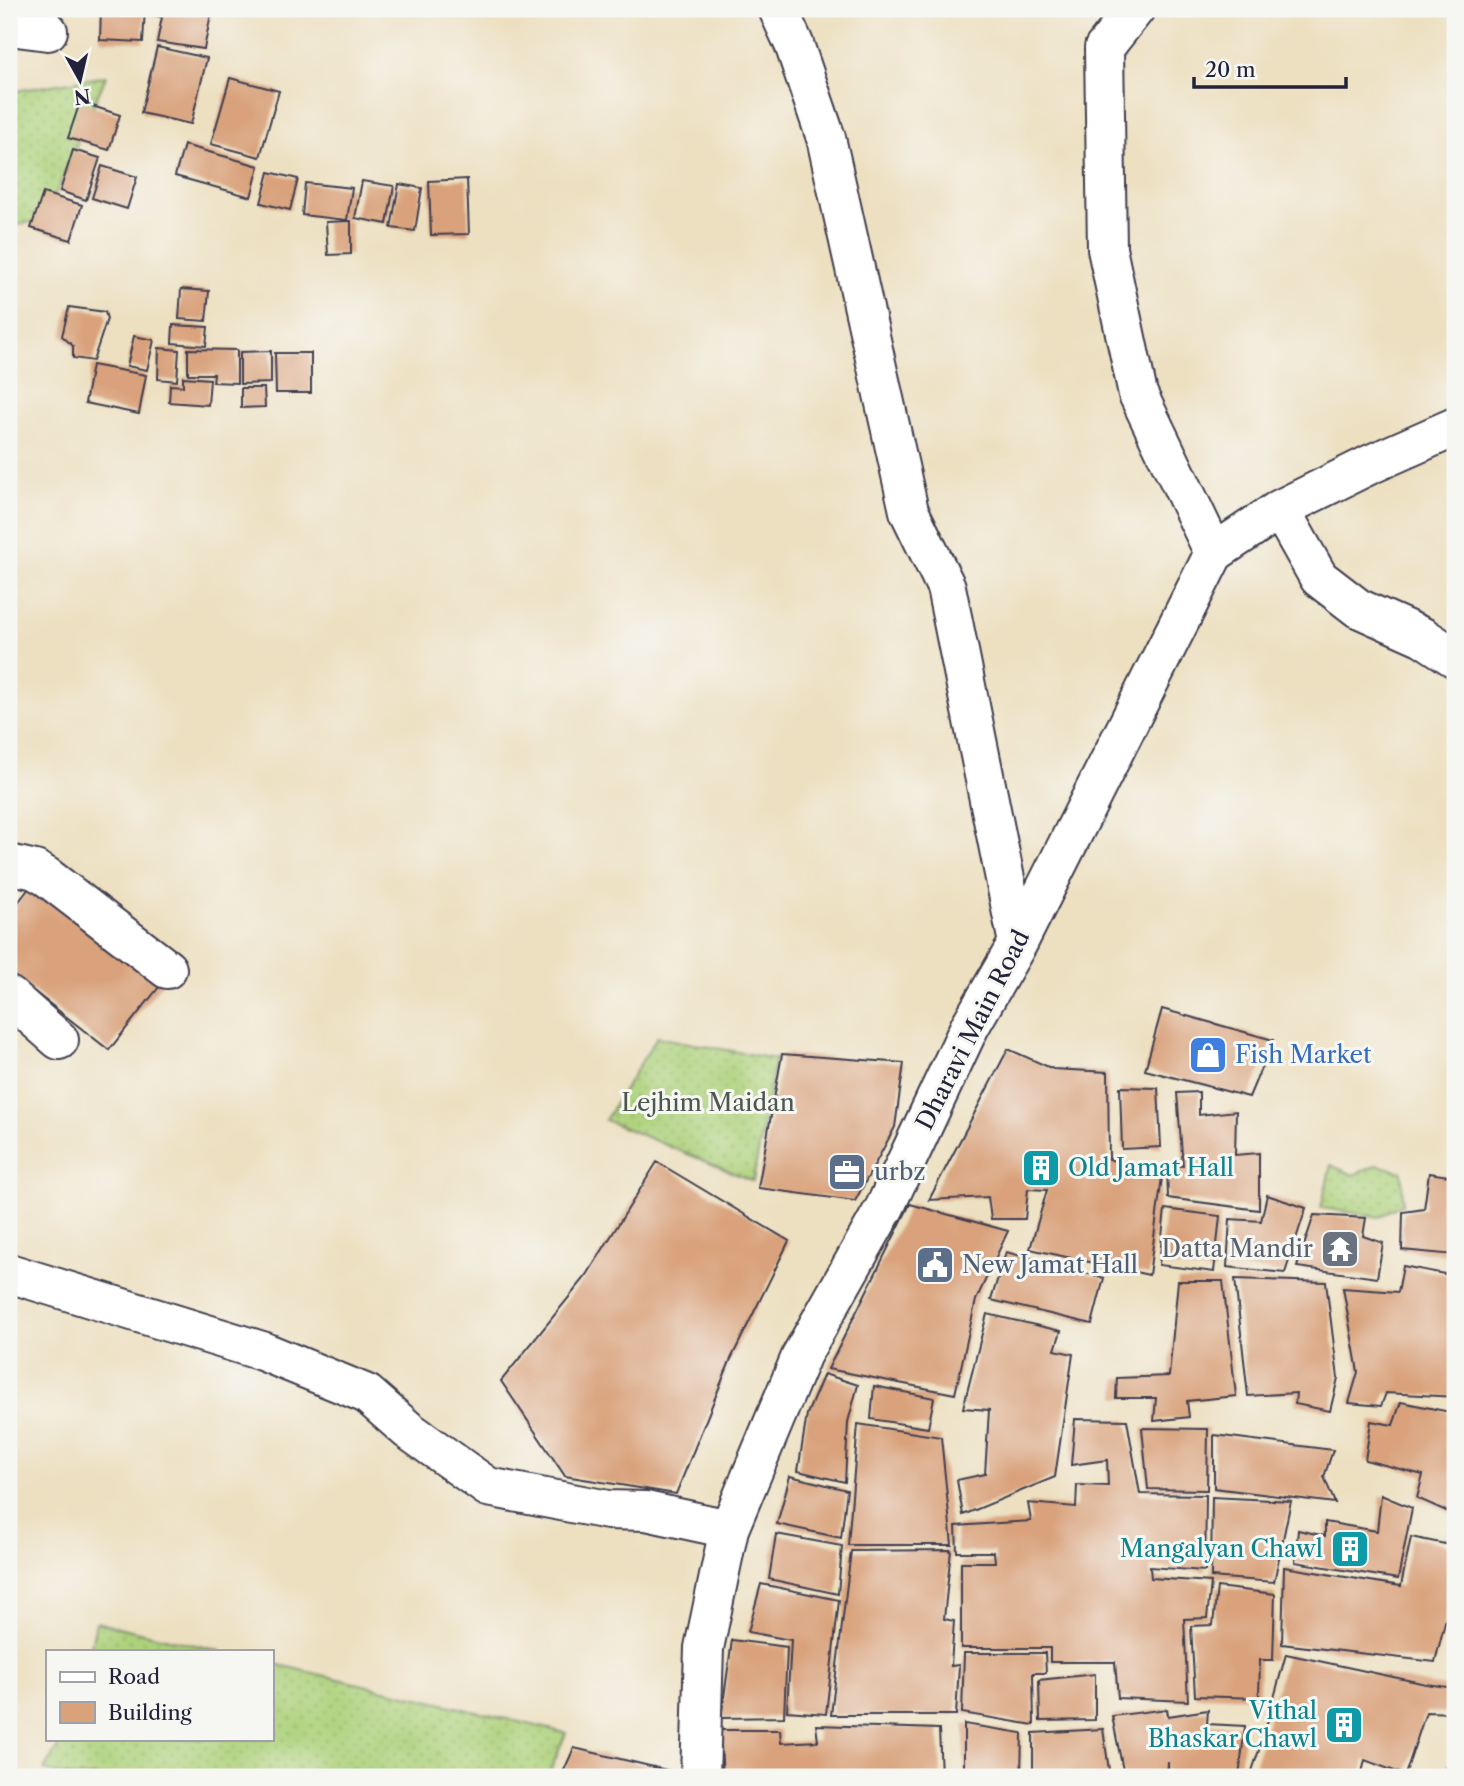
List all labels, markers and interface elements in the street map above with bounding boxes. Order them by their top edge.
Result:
north arrow [46,46,116,116]
scale bar [1194,46,1347,90]
text: 20 m [1205,57,1256,82]
text: N [73,84,92,109]
street label: Dharavi Main Road [910,925,1036,1135]
shop icon: Fish Market [1187,1034,1229,1076]
place label: Fish Market [1235,1040,1372,1069]
park label: Lejhim Maidan [621,1088,795,1117]
building icon: Old Jamat Hall [1020,1147,1062,1189]
office icon: urbz [826,1151,868,1193]
place label: Old Jamat Hall [1068,1153,1234,1182]
place label: urbz [874,1157,926,1186]
temple icon: Datta Mandir [1319,1228,1361,1270]
place label: Datta Mandir [1161,1234,1313,1263]
public building icon: New Jamat Hall [914,1244,956,1286]
place label: New Jamat Hall [962,1250,1138,1279]
building icon: Mangalyan Chawl [1329,1528,1371,1570]
place label: Mangalyan Chawl [1120,1534,1323,1563]
legend [46,1650,273,1740]
text: Road [108,1664,160,1689]
place label: Vithal Bhaskar Chawl [1148,1696,1317,1753]
text: Building [108,1700,193,1725]
building icon: Vithal Bhaskar Chawl [1323,1704,1365,1746]

